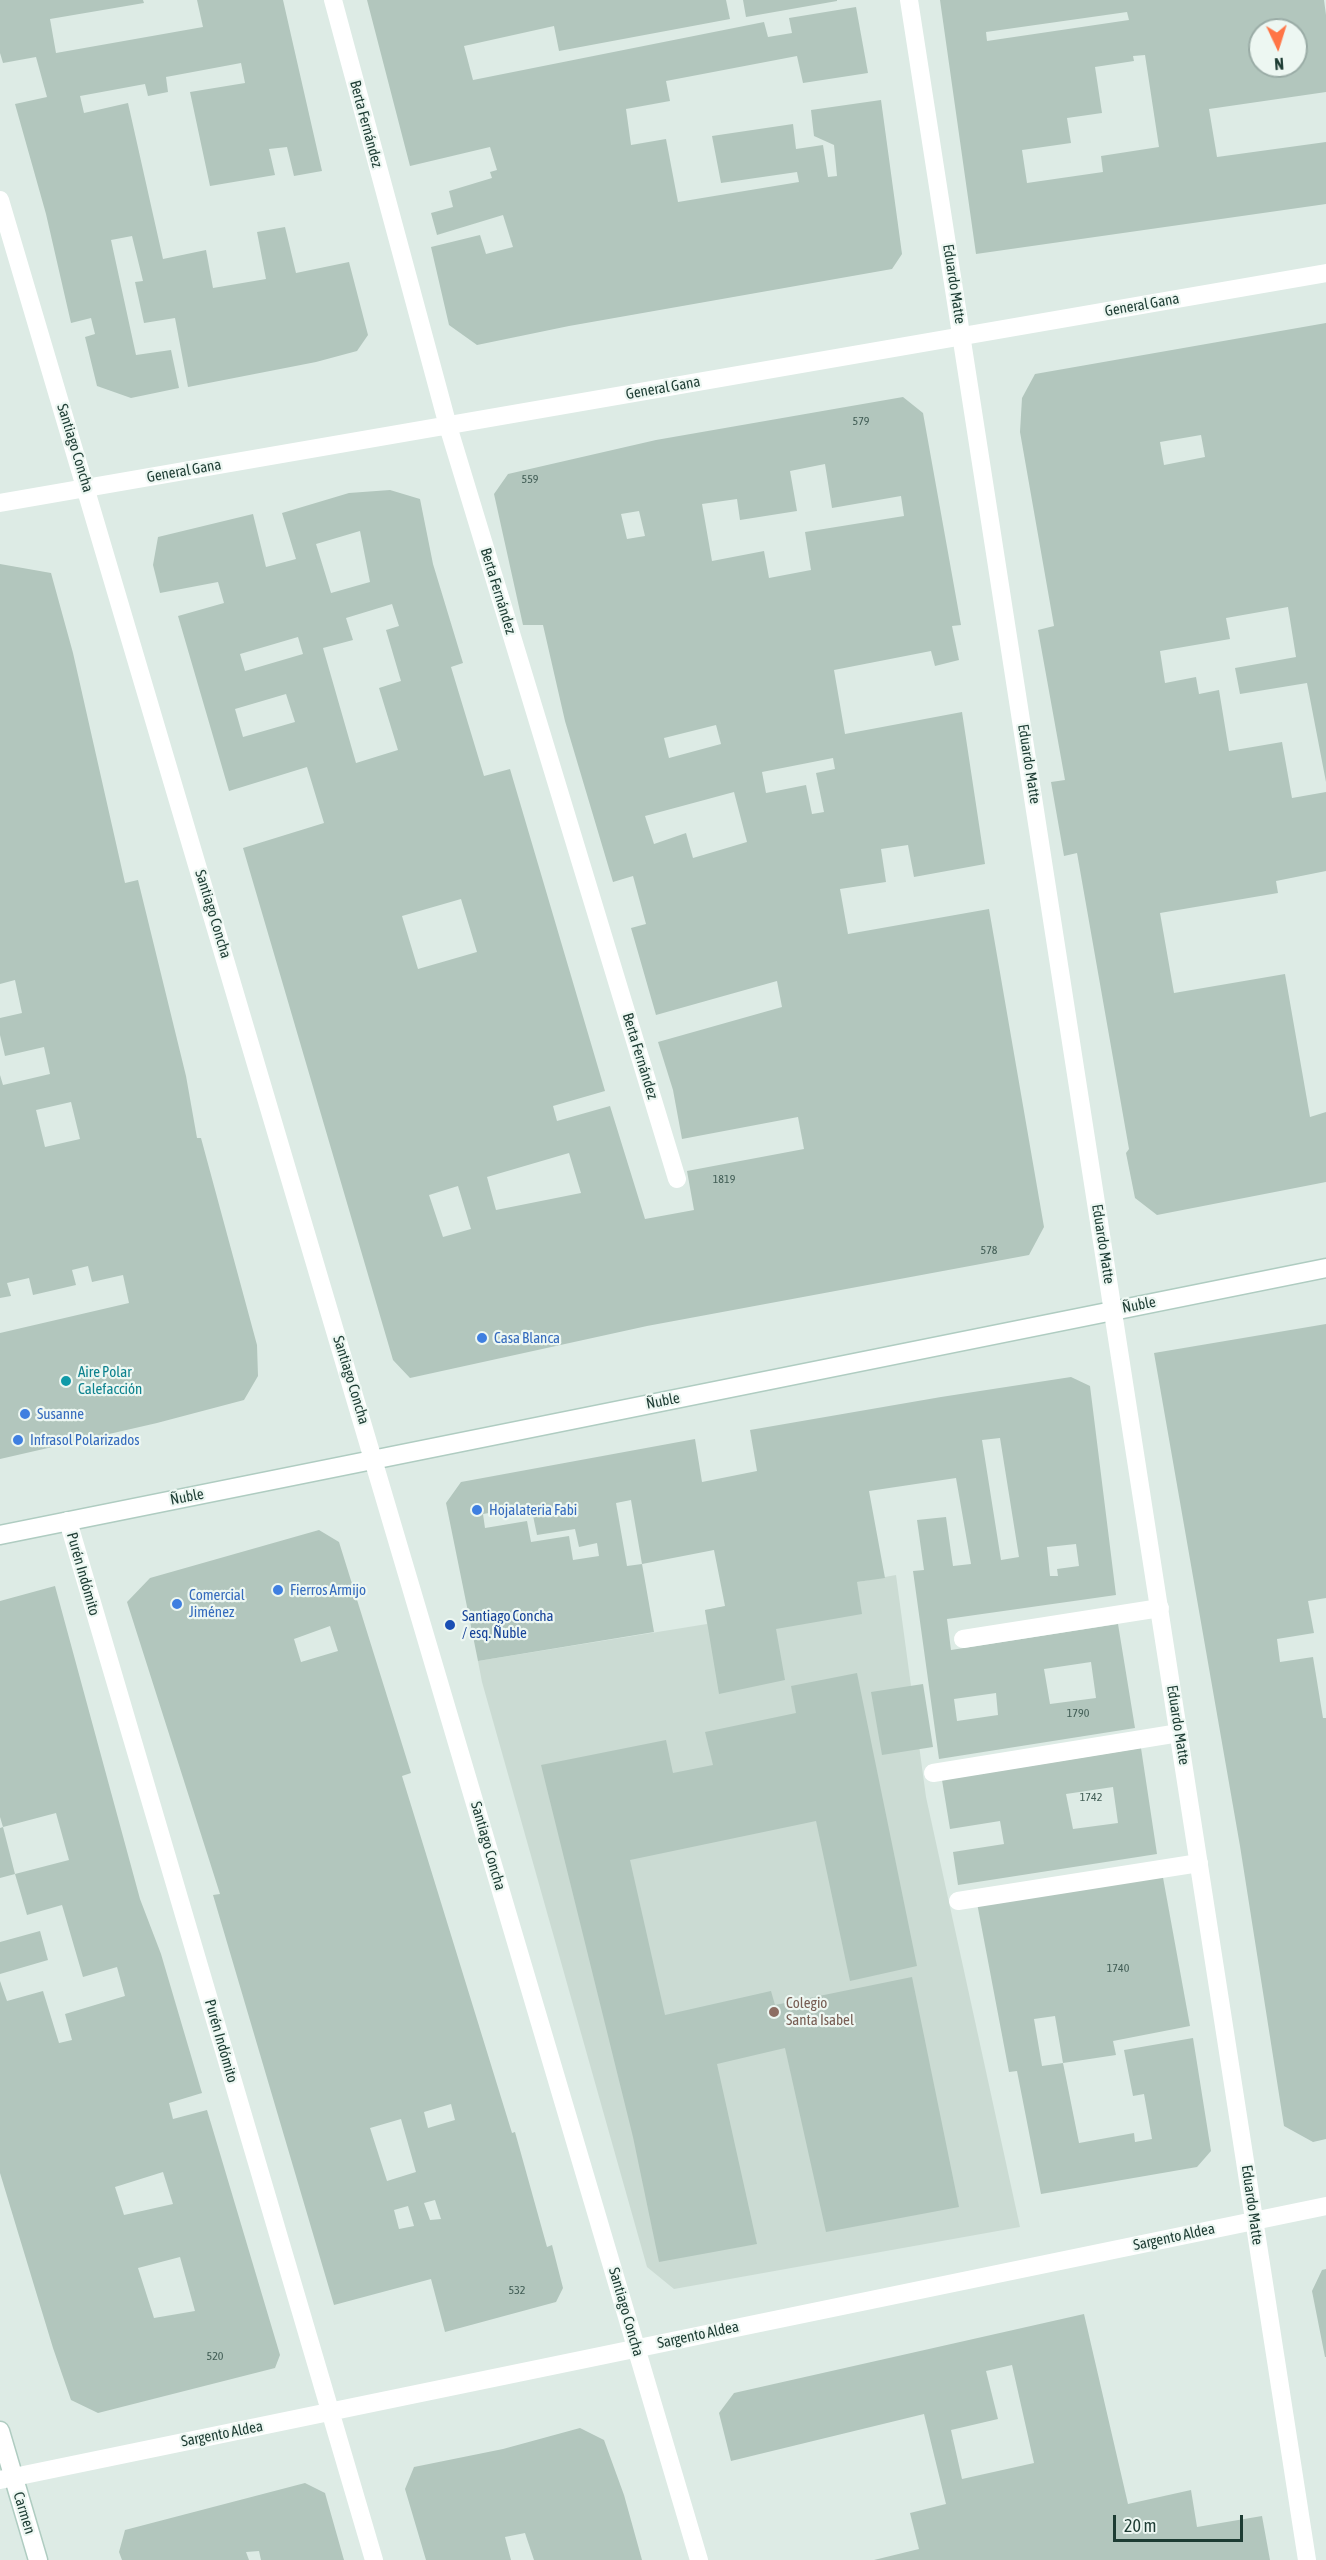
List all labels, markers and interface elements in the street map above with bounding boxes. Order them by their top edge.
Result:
north arrow [1248,18,1308,78]
text: N [1274,55,1284,73]
street label: Berta Fernández [346,79,386,169]
street label: Eduardo Matte [939,243,969,325]
street label: General Gana [1103,290,1181,320]
street label: General Gana [624,373,702,403]
street label: Santiago Concha [53,402,97,494]
house number: 579 [853,414,869,428]
street label: General Gana [145,456,223,486]
house number: 559 [522,472,538,486]
street label: Berta Fernández [476,546,520,636]
street label: Eduardo Matte [1014,723,1044,805]
street label: Santiago Concha [191,868,235,960]
street label: Berta Fernández [618,1011,662,1101]
house number: 1819 [713,1172,735,1186]
street label: Eduardo Matte [1088,1203,1118,1285]
house number: 578 [981,1243,997,1257]
street label: Ñuble [1121,1293,1157,1317]
place label: Casa Blanca [494,1329,560,1347]
marker: Casa Blanca [475,1331,489,1345]
street label: Santiago Concha [329,1334,373,1426]
place label: Aire Polar Calefacción [78,1363,142,1398]
marker: Aire Polar Calefacción [59,1374,73,1388]
street label: Ñuble [645,1389,681,1413]
place label: Susanne [37,1405,84,1423]
marker: Susanne [18,1407,32,1421]
place label: Infrasol Polarizados [30,1431,140,1449]
marker: Infrasol Polarizados [11,1433,25,1447]
street label: Ñuble [169,1485,205,1509]
place label: Hojalateria Fabi [489,1501,577,1519]
marker: Hojalateria Fabi [470,1503,484,1517]
street label: Purén Indómito [63,1530,103,1618]
place label: Fierros Armijo [290,1581,366,1599]
marker: Fierros Armijo [271,1583,285,1597]
place label: Comercial Jiménez [189,1586,245,1621]
marker: Comercial Jiménez [170,1597,184,1611]
place label: Santiago Concha / esq. Ñuble [462,1607,553,1642]
marker: Santiago Concha / esq. Ñuble [443,1618,457,1632]
street label: Eduardo Matte [1163,1684,1193,1766]
house number: 1790 [1067,1706,1089,1720]
house number: 1742 [1080,1790,1102,1804]
street label: Santiago Concha [467,1800,509,1892]
house number: 1740 [1107,1961,1129,1975]
place label: Colegio Santa Isabel [786,1994,854,2029]
street label: Purén Indómito [201,1997,241,2085]
marker: Colegio Santa Isabel [767,2005,781,2019]
street label: Eduardo Matte [1237,2164,1267,2246]
street label: Sargento Aldea [1132,2220,1216,2254]
street label: Santiago Concha [605,2266,647,2358]
house number: 532 [509,2283,525,2297]
street label: Sargento Aldea [656,2318,740,2352]
house number: 520 [207,2349,223,2363]
street label: Sargento Aldea [180,2417,264,2451]
street label: Carmen [9,2490,39,2536]
scale bar [1116,2503,1246,2541]
text: 20 m [1124,2515,1156,2536]

